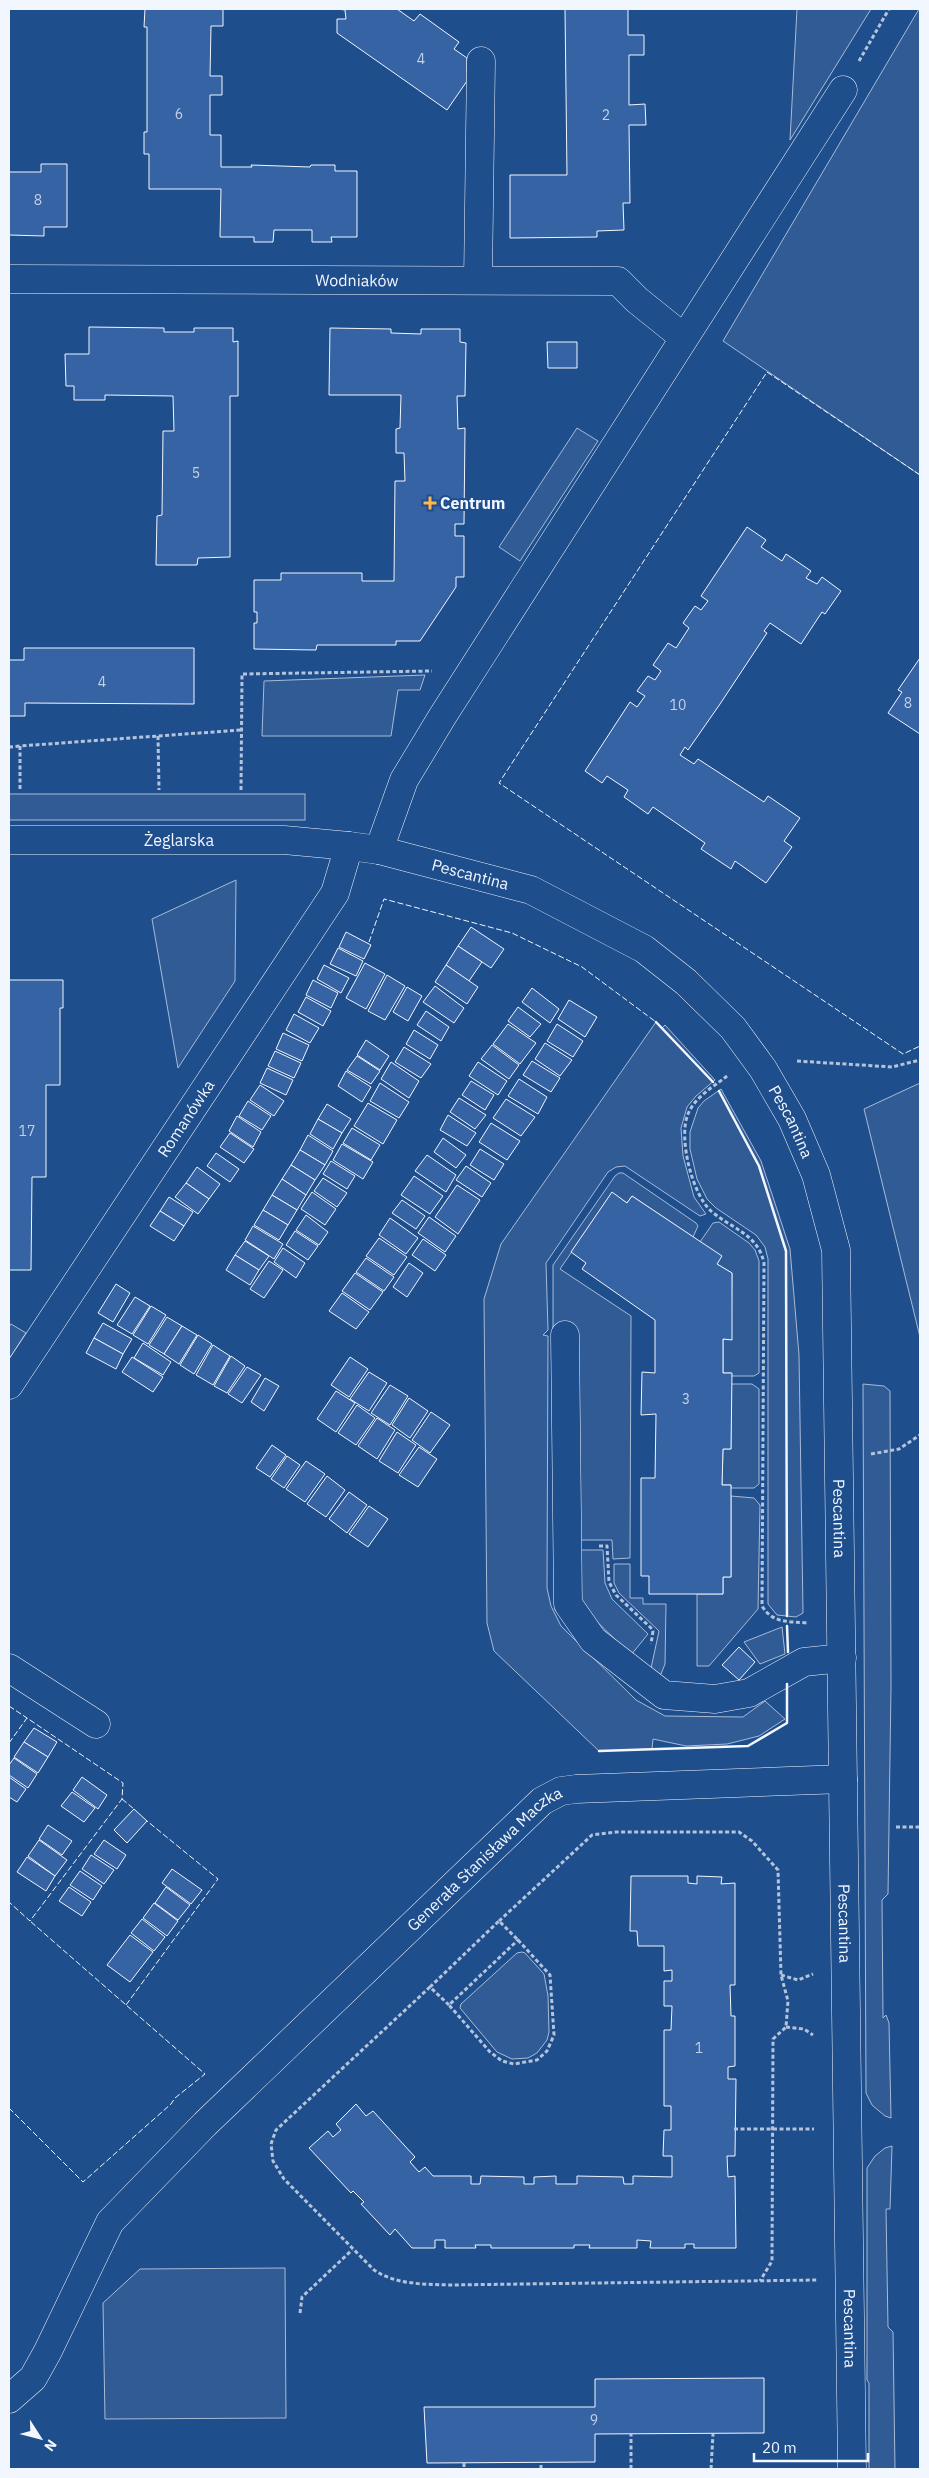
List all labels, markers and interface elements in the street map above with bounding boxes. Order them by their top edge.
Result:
house number: 4 [417,50,425,68]
house number: 6 [175,105,183,123]
house number: 2 [602,106,610,124]
house number: 8 [34,191,42,209]
street label: Wodniaków [315,270,399,290]
house number: 5 [192,464,200,482]
place label: Centrum [440,493,505,513]
marker: Centrum [424,497,436,509]
house number: 4 [98,673,106,691]
house number: 8 [904,694,912,712]
house number: 10 [670,696,686,714]
street label: Żeglarska [144,830,214,850]
street label: Pescantina [430,854,512,894]
street label: Romanówka [153,1075,219,1161]
street label: Pescantina [765,1082,818,1162]
house number: 17 [19,1122,35,1140]
house number: 3 [682,1390,690,1408]
street label: Pescantina [829,1479,850,1559]
street label: Generała Stanisława Maczka [403,1782,566,1935]
street label: Pescantina [834,1884,855,1963]
house number: 1 [695,2039,703,2057]
street label: Pescantina [840,2289,861,2368]
house number: 9 [590,2411,598,2429]
north arrow [15,2413,65,2463]
scale bar [754,2430,868,2462]
text: N [40,2436,61,2455]
text: 20 m [762,2438,797,2457]

